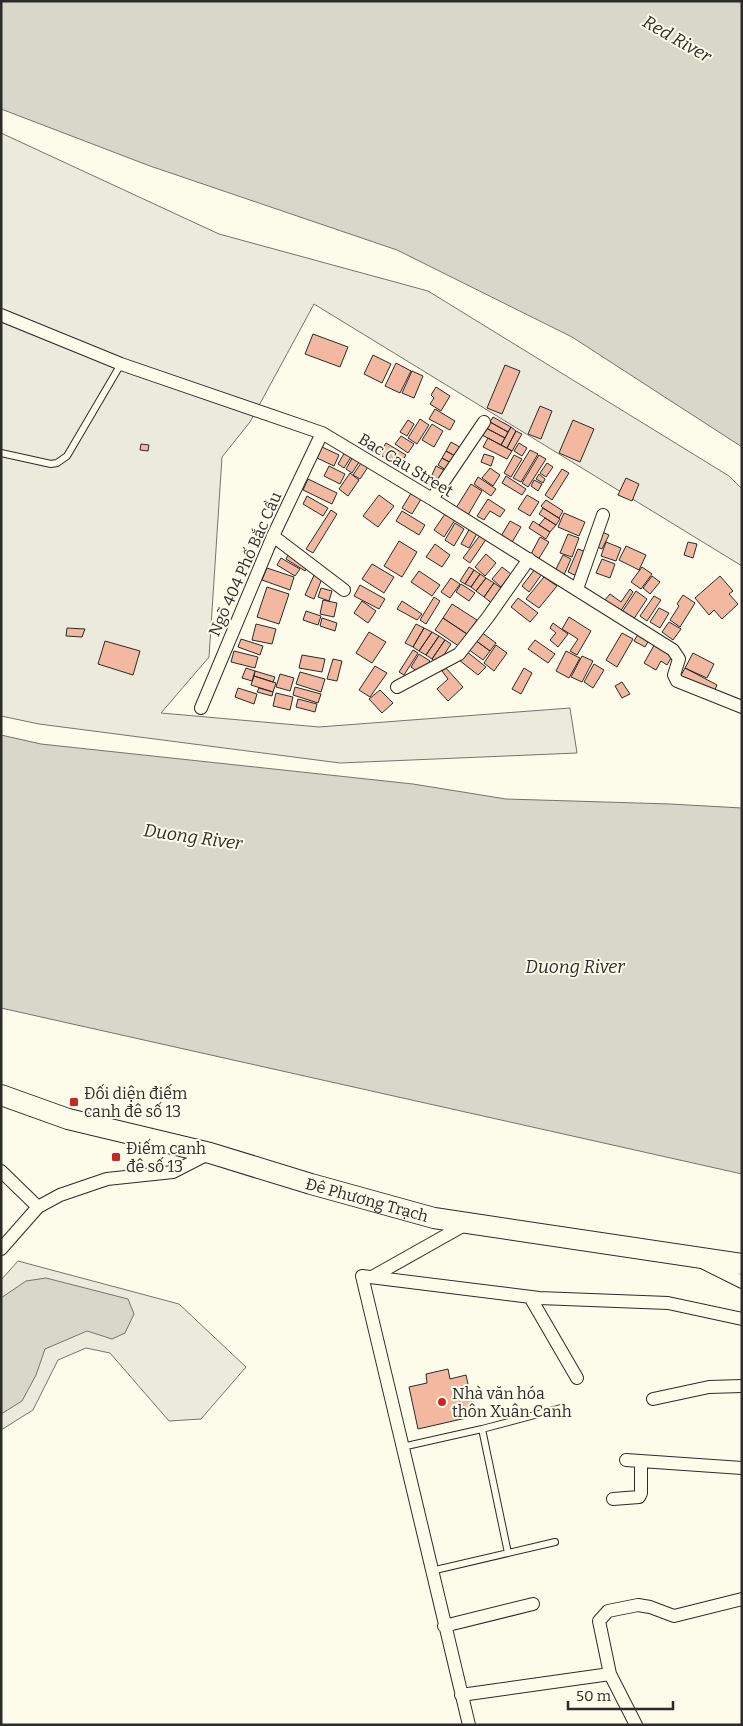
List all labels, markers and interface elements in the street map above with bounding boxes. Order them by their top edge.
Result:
water label: Red River [639,11,716,68]
street label: Bac Cau Street [355,429,457,501]
street label: Ngõ 404 Phố Bắc Cầu [204,488,285,639]
water label: Duong River [142,819,244,855]
water label: Duong River [525,956,625,978]
place label: Đối diện điếm canh đê số 13 [84,1083,187,1121]
marker: Đối diện điếm canh đê số 13 [68,1096,80,1108]
place label: Điếm canh đê số 13 [126,1138,206,1176]
marker: Điếm canh đê số 13 [110,1151,122,1163]
street label: Đê Phương Trạch [304,1173,431,1226]
place label: Nhà văn hóa thôn Xuân Canh [452,1384,572,1421]
marker: Nhà văn hóa thôn Xuân Canh [436,1396,448,1408]
scale bar [568,1678,673,1710]
text: 50 m [576,1687,612,1705]

